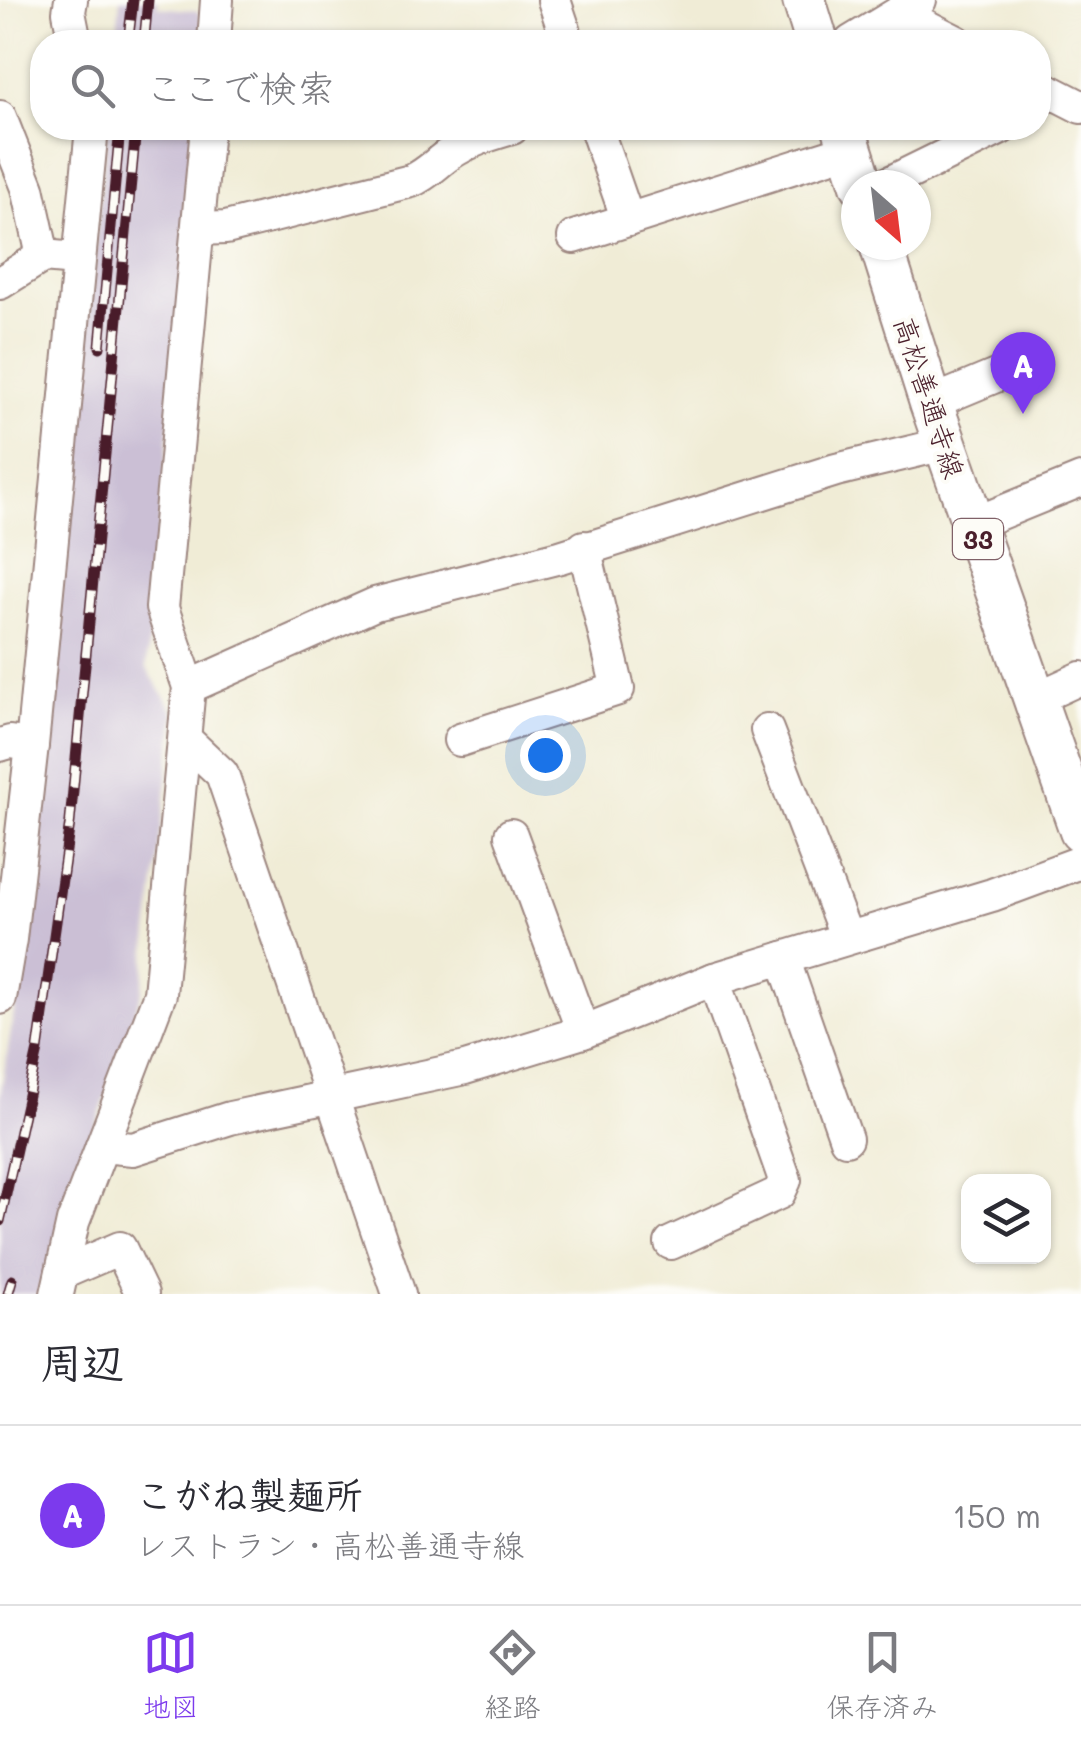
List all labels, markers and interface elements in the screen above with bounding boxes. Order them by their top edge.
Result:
search box [30,30,1051,140]
icon: search [65,58,120,113]
text: ここで検索 [145,62,335,112]
north arrow [841,170,931,260]
street label: 高松善通寺線 [887,312,973,482]
pin: A [990,332,1056,414]
road number: 33 [953,519,1003,559]
your location [520,730,571,781]
map controls [961,1174,1051,1264]
button: layers [961,1174,1051,1264]
text: 周辺 [40,1334,124,1389]
text: こがね製麺所 [135,1469,363,1519]
text: A [61,1494,84,1536]
text: 150 m [953,1494,1041,1536]
text: レストラン · 高松善通寺線 [135,1523,524,1565]
tab: 地図 [143,1625,199,1725]
tab: 経路 [484,1625,540,1725]
tab: 保存済み [826,1625,938,1725]

